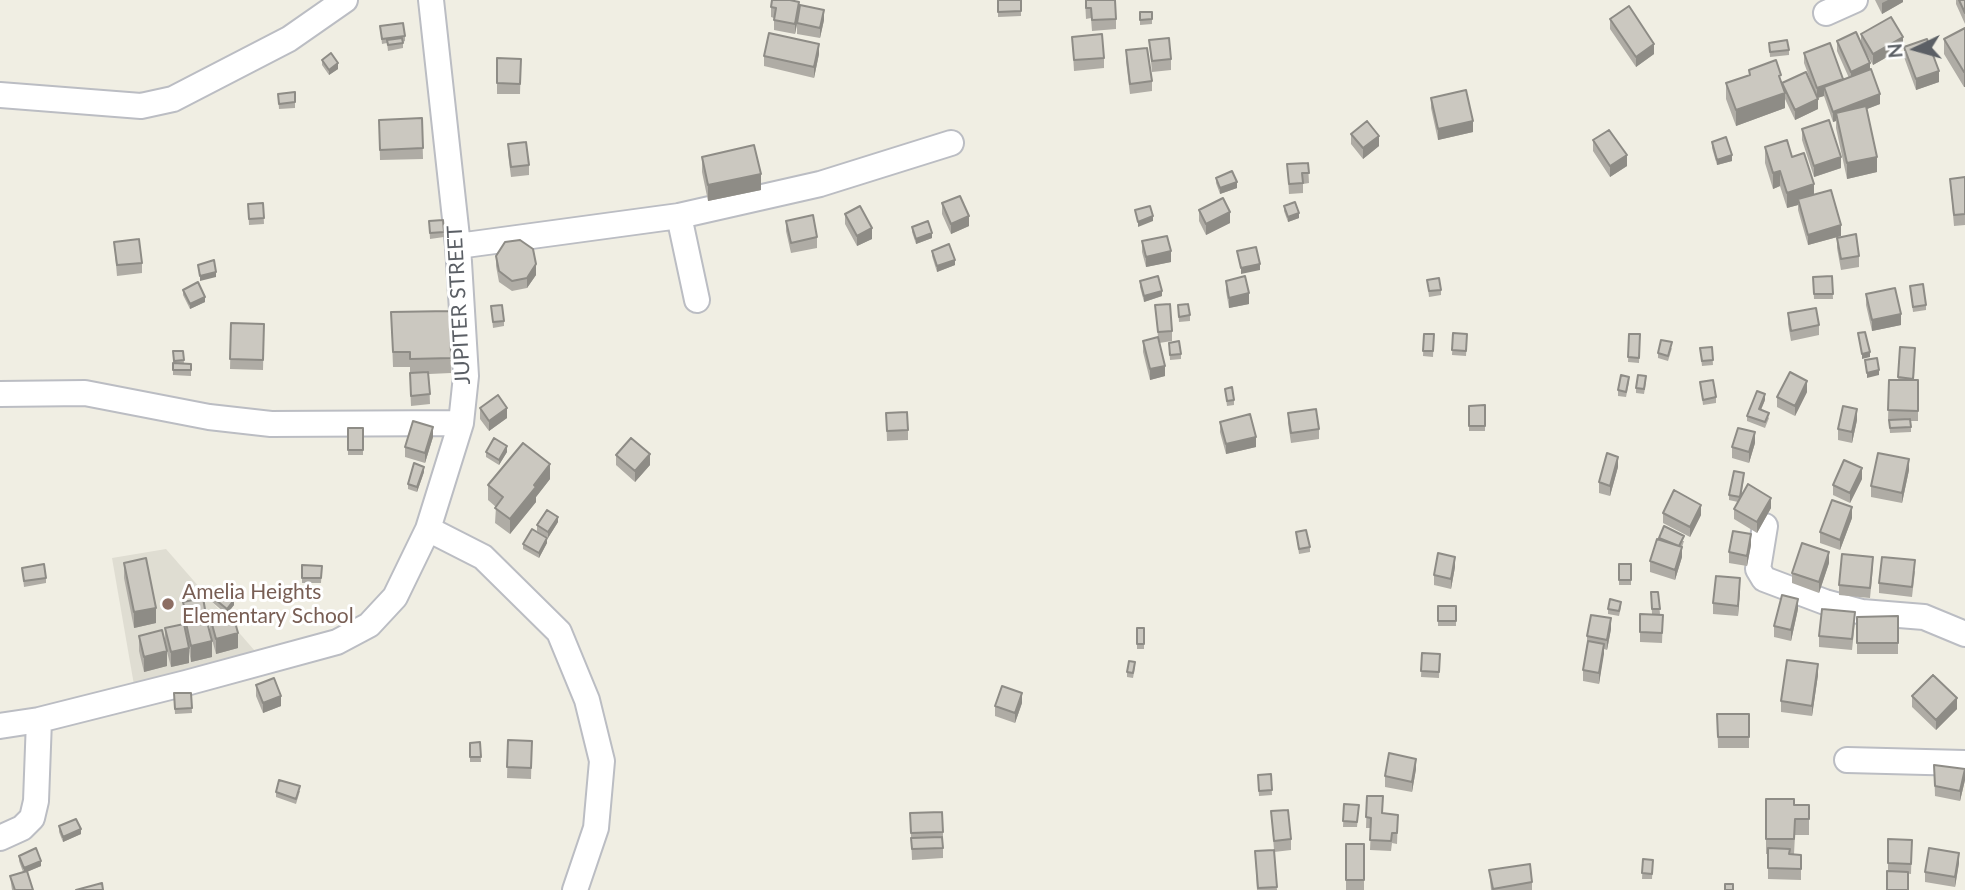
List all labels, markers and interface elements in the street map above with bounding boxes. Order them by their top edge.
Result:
north arrow [1881,14,1951,84]
text: N [1882,43,1907,59]
street label: JUPITER STREET [442,225,476,385]
place label: Amelia Heights Elementary School [182,579,354,629]
marker: Amelia Heights Elementary School [160,596,176,612]

